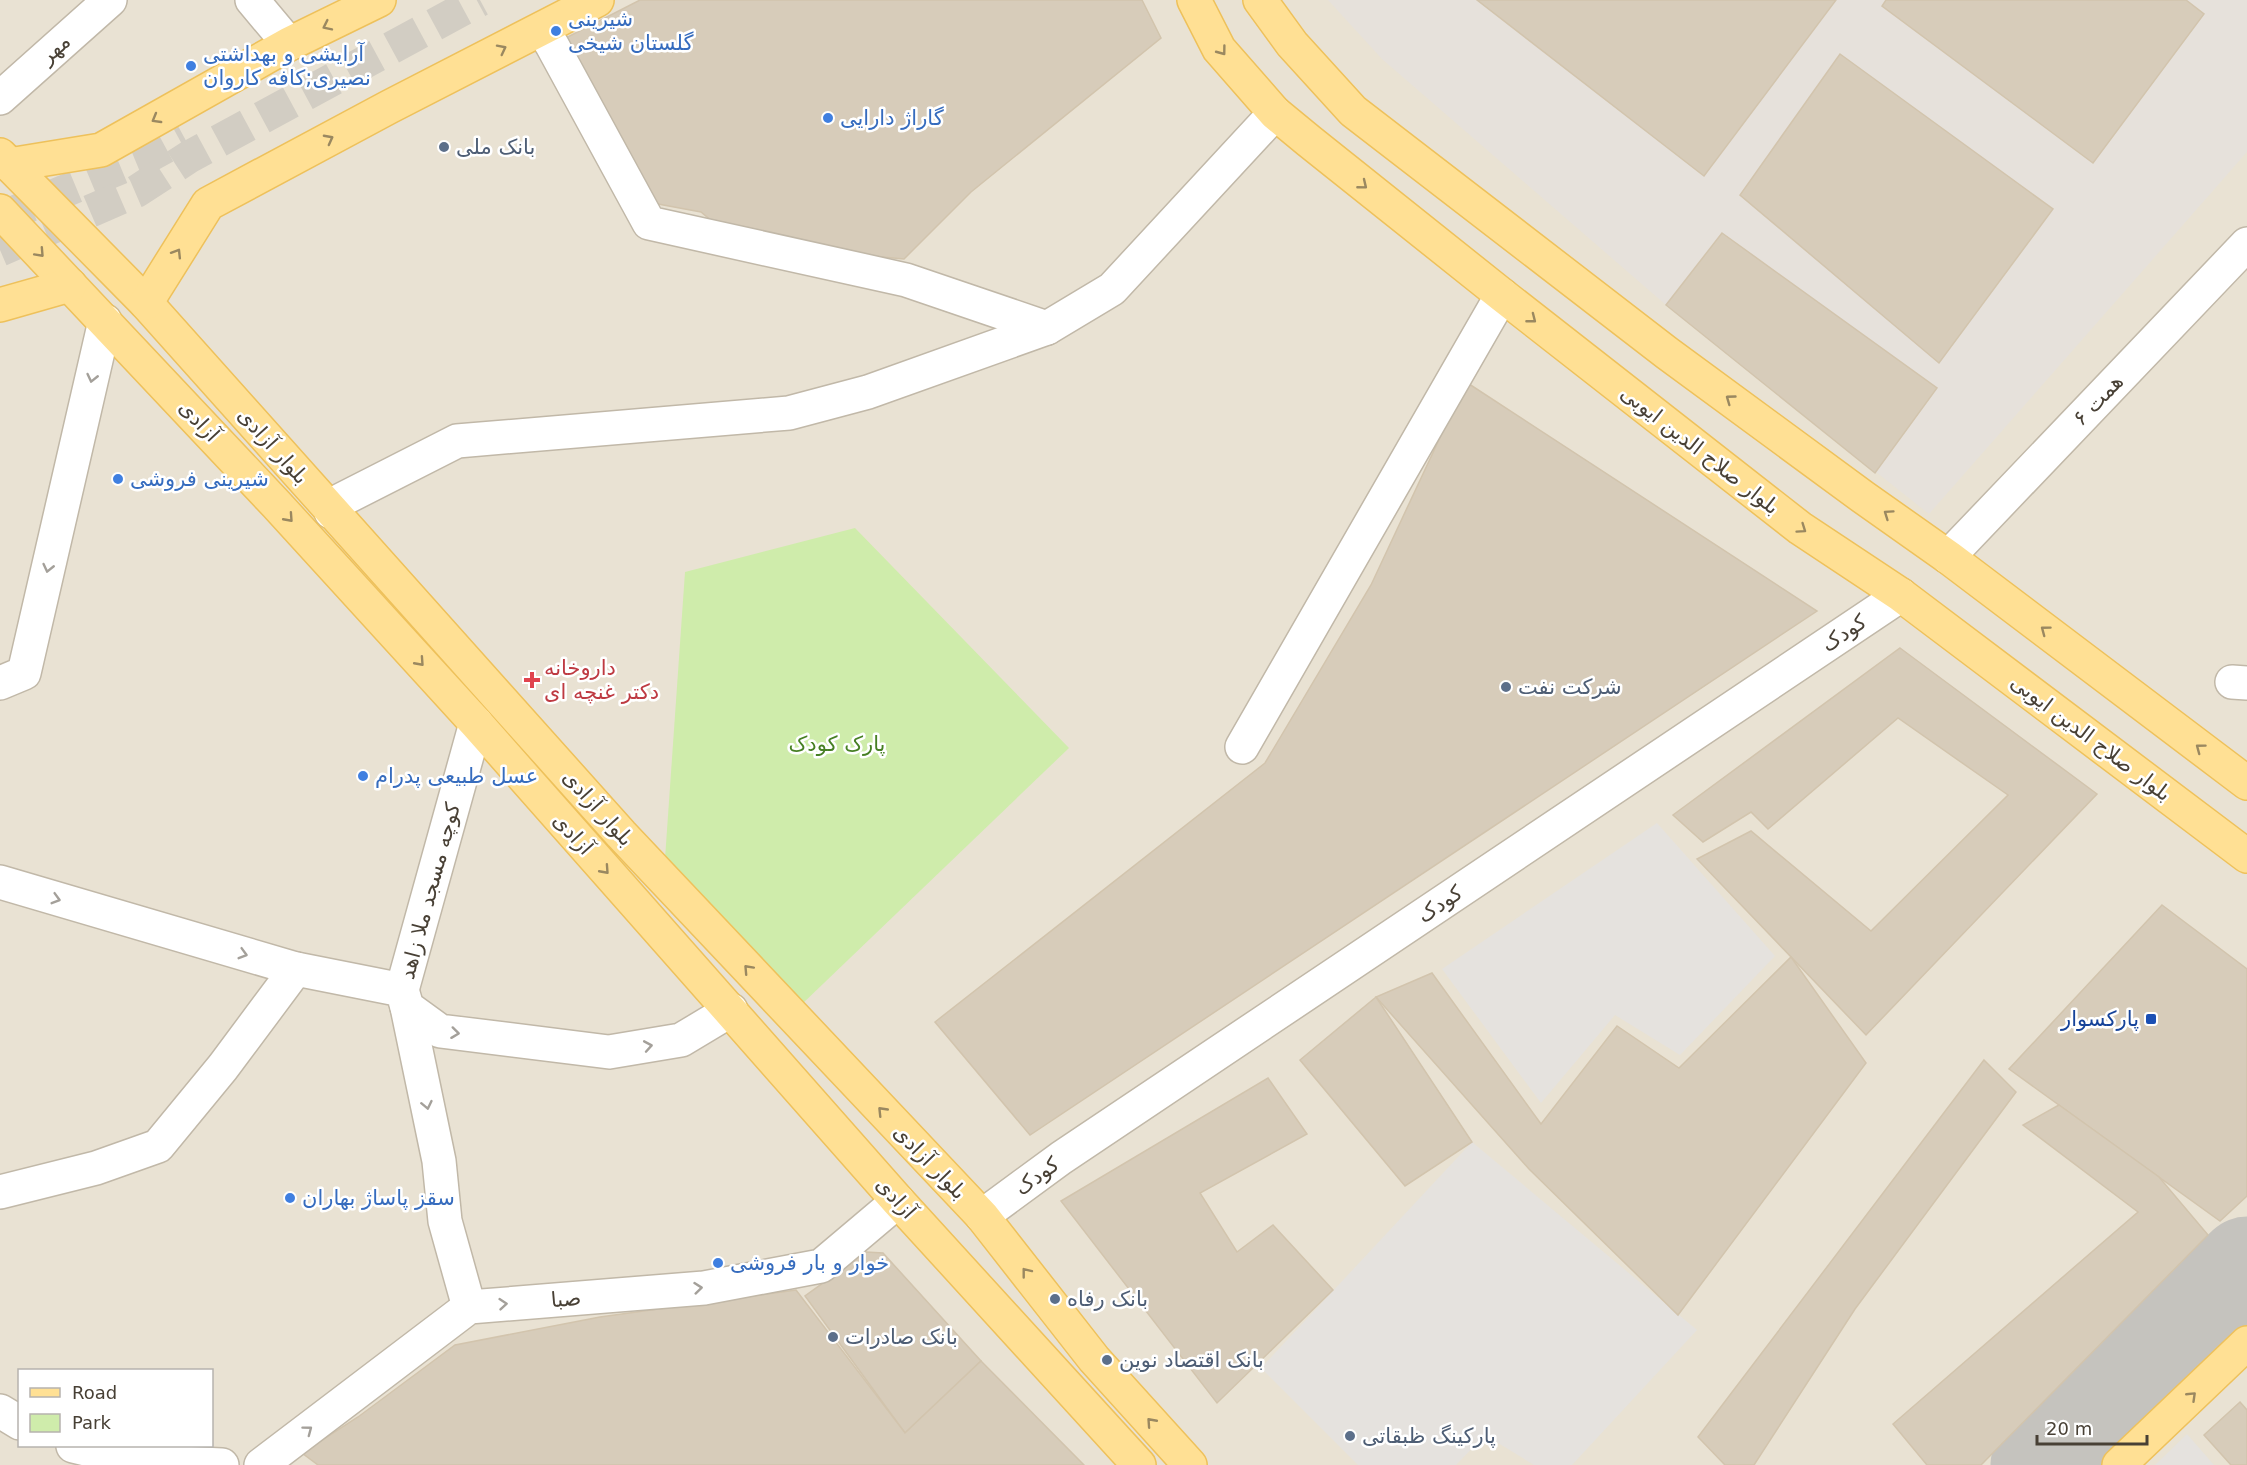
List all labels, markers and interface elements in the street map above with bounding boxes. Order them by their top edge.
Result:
place label: شیرینی گلستان شیخی [568,7,694,55]
one-way arrow [322,18,333,30]
marker: شیرینی گلستان شیخی [549,24,563,38]
street label: مهر [34,29,75,69]
place label: آرایشی و بهداشتی نصیری;کافه کاروان [203,41,371,90]
one-way arrow [1215,44,1226,55]
one-way arrow [496,45,507,57]
marker: آرایشی و بهداشتی نصیری;کافه کاروان [184,59,198,73]
place label: گاراژ دارایی [840,106,944,130]
marker: گاراژ دارایی [821,111,835,125]
one-way arrow [151,112,162,123]
one-way arrow [322,135,333,146]
place label: بانک ملی [456,135,535,159]
marker: بانک ملی [437,140,451,154]
one-way arrow [1356,177,1367,188]
one-way arrow [33,247,44,257]
one-way arrow [170,249,182,259]
one-way arrow [1525,312,1536,323]
street label: همت ۶ [2068,369,2128,431]
one-way arrow [86,373,99,383]
street label: بلوار صلاح الدین ایوبی [1616,381,1784,519]
street label: آزادی [174,395,226,447]
one-way arrow [1726,395,1737,406]
street label: بلوار آزادی [233,402,314,489]
place label: شیرینی فروشی [130,467,269,491]
marker: شیرینی فروشی [111,472,125,486]
one-way arrow [1883,510,1894,521]
one-way arrow [282,511,293,521]
one-way arrow [1795,522,1806,533]
one-way arrow [42,563,55,573]
street label: کودک [1817,609,1871,657]
one-way arrow [2040,626,2051,637]
one-way arrow [413,655,424,665]
place label: داروخانه دکتر غنچه ای [544,656,659,704]
street label: بلوار صلاح الدین ایوبی [2006,670,2176,806]
marker: داروخانه دکتر غنچه ای [525,673,539,687]
place label: شرکت نفت [1518,675,1622,699]
marker: شرکت نفت [1499,680,1513,694]
park label: پارک کودک [789,732,886,756]
one-way arrow [2196,744,2207,755]
place label: عسل طبیعی پدرام [375,764,538,788]
street label: بلوار آزادی [557,765,639,851]
marker: عسل طبیعی پدرام [356,769,370,783]
street label: کوچه مسجد ملا زاهد [395,800,465,982]
street label: آزادی [548,808,598,860]
one-way arrow [598,864,609,874]
street label: کودک [1413,880,1467,928]
one-way arrow [50,892,61,904]
one-way arrow [237,947,248,959]
one-way arrow [745,966,756,977]
place label: پارکسوار [2060,1007,2139,1031]
marker: پارکسوار [2144,1012,2158,1026]
one-way arrow [450,1026,459,1039]
one-way arrow [643,1040,653,1053]
one-way arrow [420,1100,433,1110]
one-way arrow [878,1108,889,1118]
street label: بلوار آزادی [888,1119,972,1205]
street label: کودک [1010,1152,1064,1200]
street label: آزادی [871,1172,921,1224]
place label: سقز پاساژ بهاران [302,1186,455,1210]
marker: سقز پاساژ بهاران [283,1191,297,1205]
place label: خوار و بار فروشی [730,1251,889,1275]
marker: خوار و بار فروشی [711,1256,725,1270]
one-way arrow [1022,1268,1033,1279]
one-way arrow [693,1282,702,1295]
street label: صبا [550,1286,582,1312]
place label: بانک رفاه [1067,1287,1148,1311]
marker: بانک رفاه [1048,1292,1062,1306]
one-way arrow [499,1298,508,1311]
place label: بانک صادرات [845,1325,958,1349]
marker: بانک صادرات [826,1330,840,1344]
place label: بانک اقتصاد نوین [1119,1348,1264,1372]
marker: بانک اقتصاد نوین [1100,1353,1114,1367]
legend [18,1369,213,1447]
text: Road [72,1382,117,1403]
one-way arrow [2185,1392,2196,1403]
scale bar [2037,1408,2146,1446]
text: Park [72,1412,111,1433]
one-way arrow [1147,1418,1158,1429]
text: 20 m [2046,1418,2092,1439]
place label: پارکینگ ظبقاتی [1362,1424,1496,1448]
one-way arrow [301,1426,312,1437]
marker: پارکینگ ظبقاتی [1343,1429,1357,1443]

